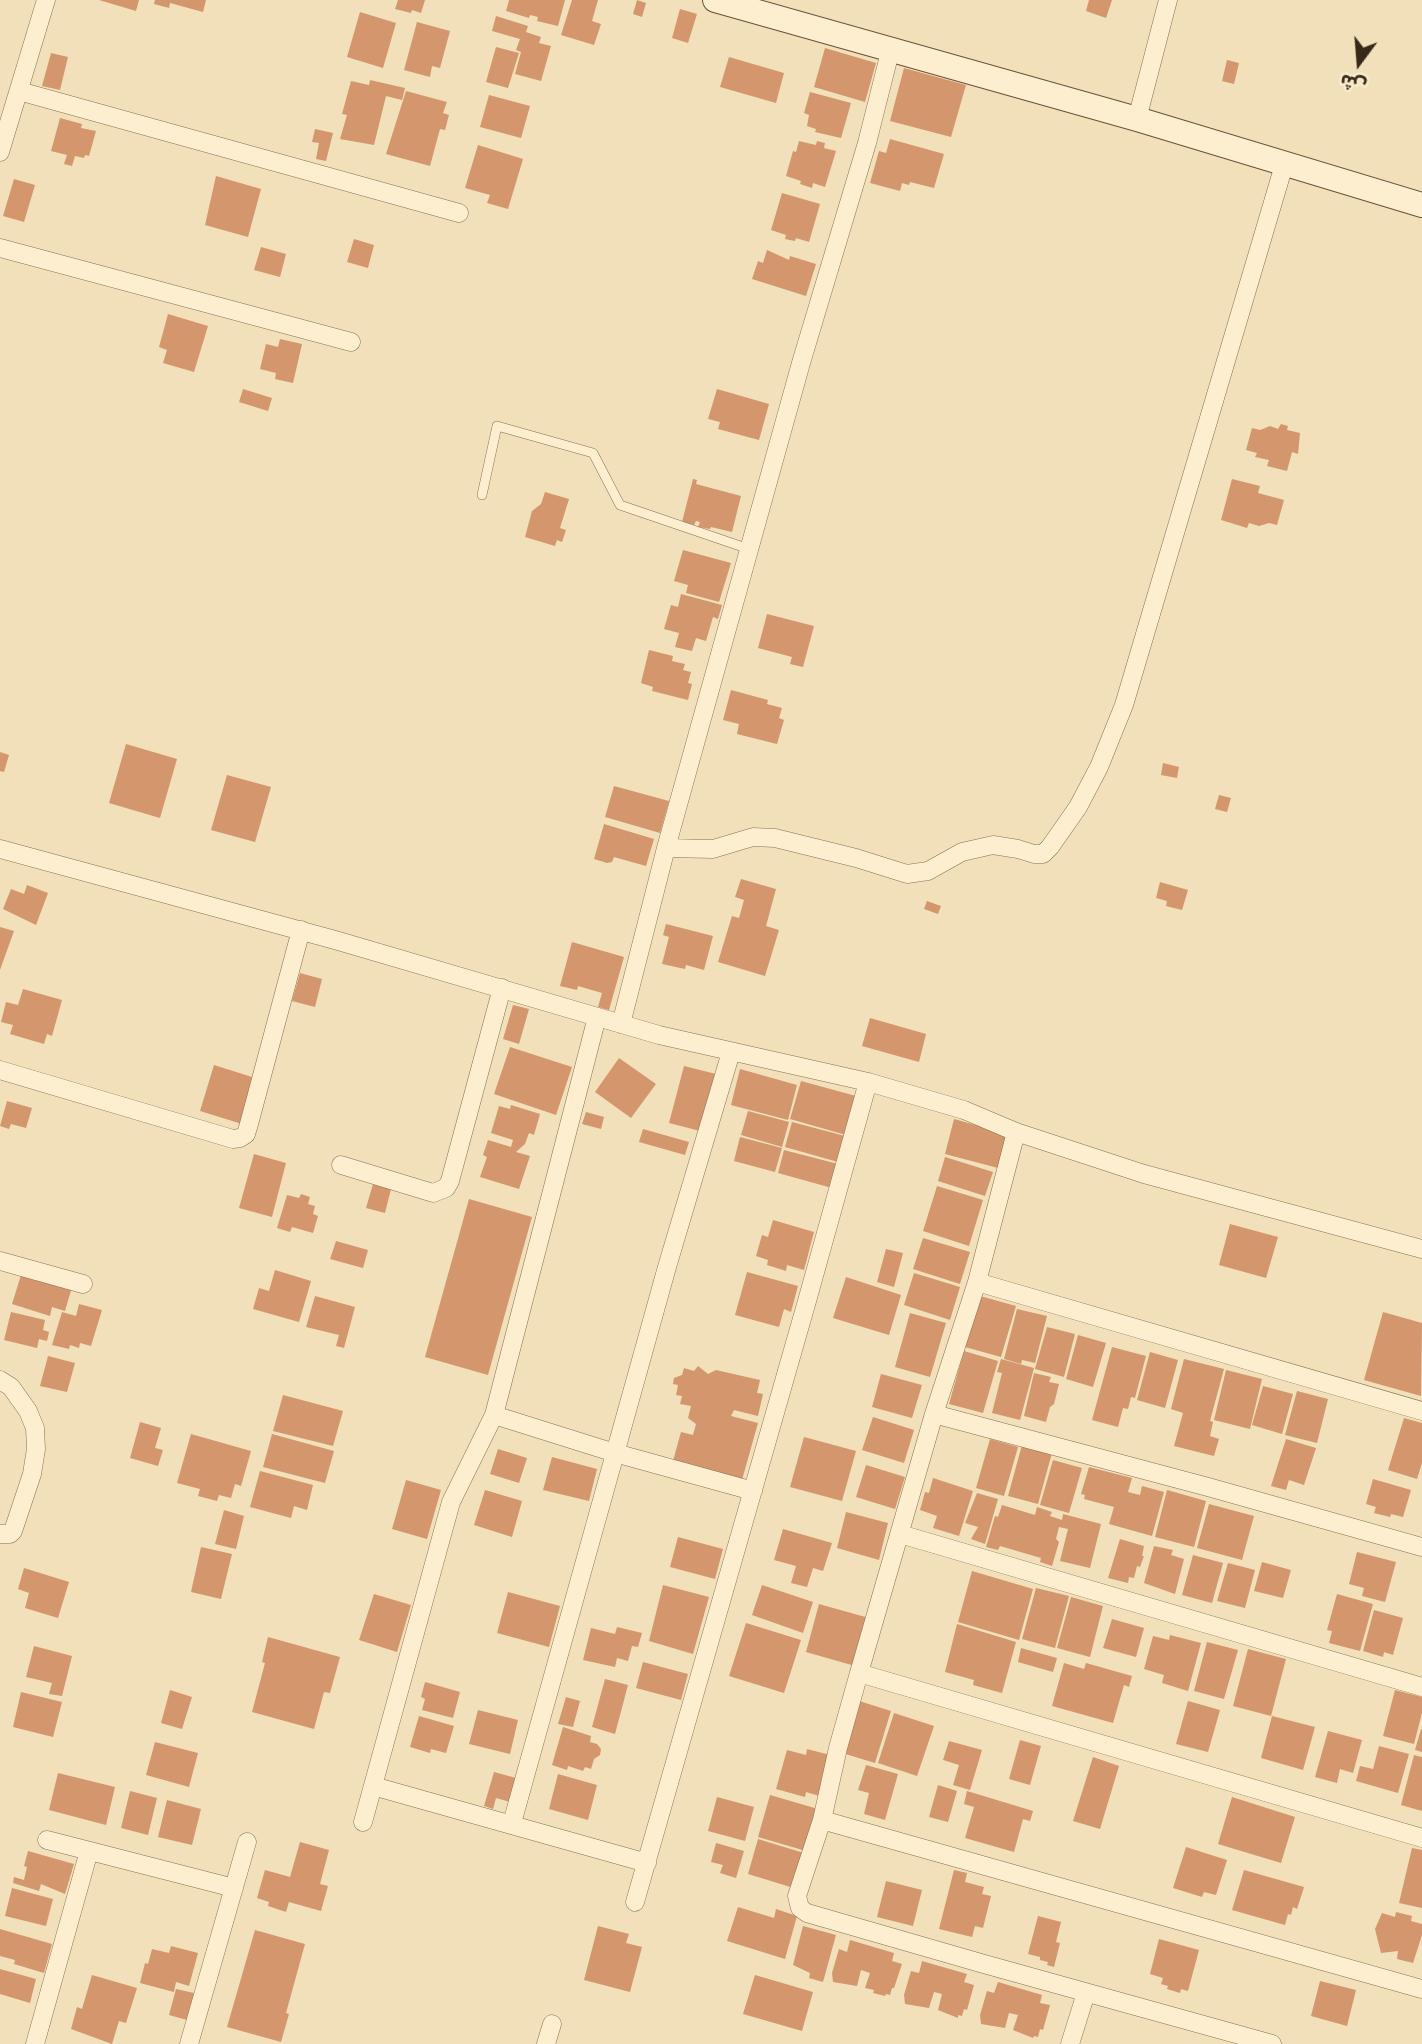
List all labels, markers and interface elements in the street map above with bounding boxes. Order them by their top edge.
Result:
north arrow [1324,28,1394,98]
text: ش [1335,60,1371,106]

